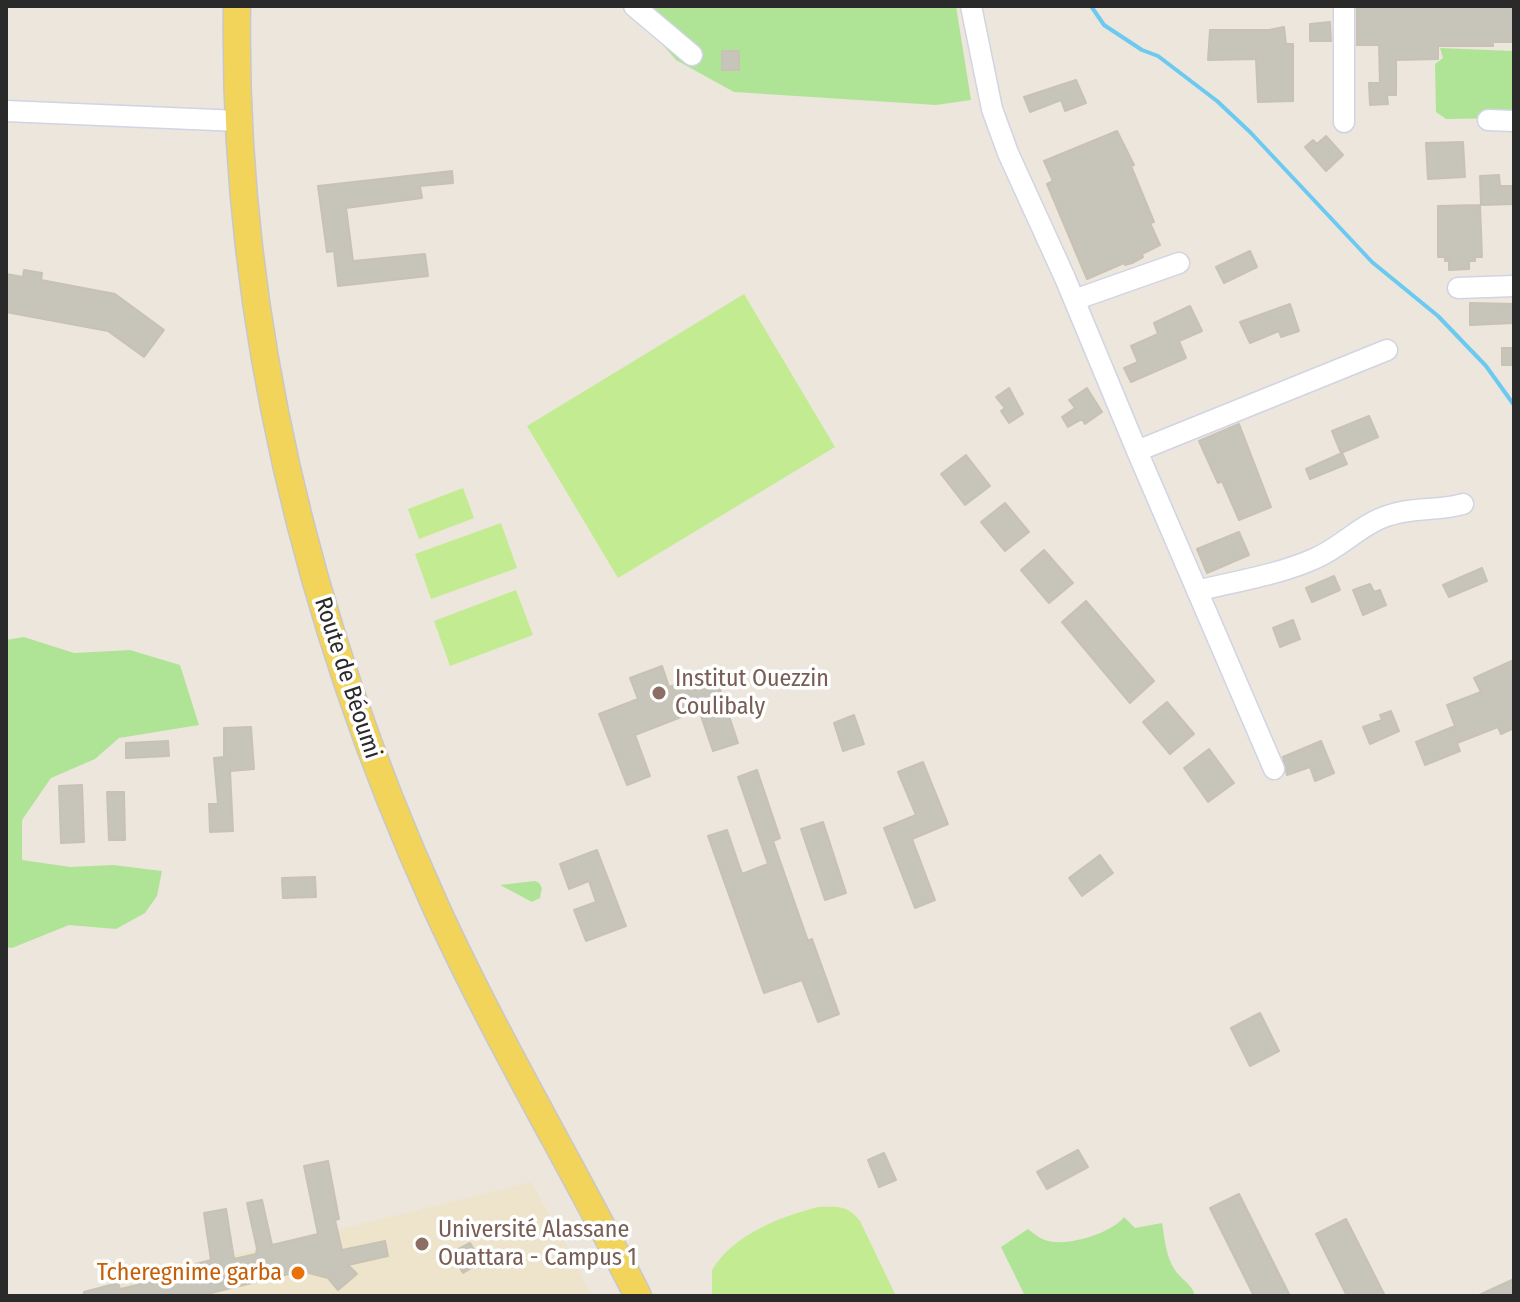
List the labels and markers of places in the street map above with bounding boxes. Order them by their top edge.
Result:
place label: Institut Ouezzin Coulibaly [675,665,829,721]
marker: Institut Ouezzin Coulibaly [650,684,668,702]
place label: Université Alassane Ouattara - Campus 1 [438,1216,637,1272]
marker: Université Alassane Ouattara - Campus 1 [413,1235,431,1253]
place label: Tcheregnime garba [97,1259,282,1287]
marker: Tcheregnime garba [289,1264,307,1282]

